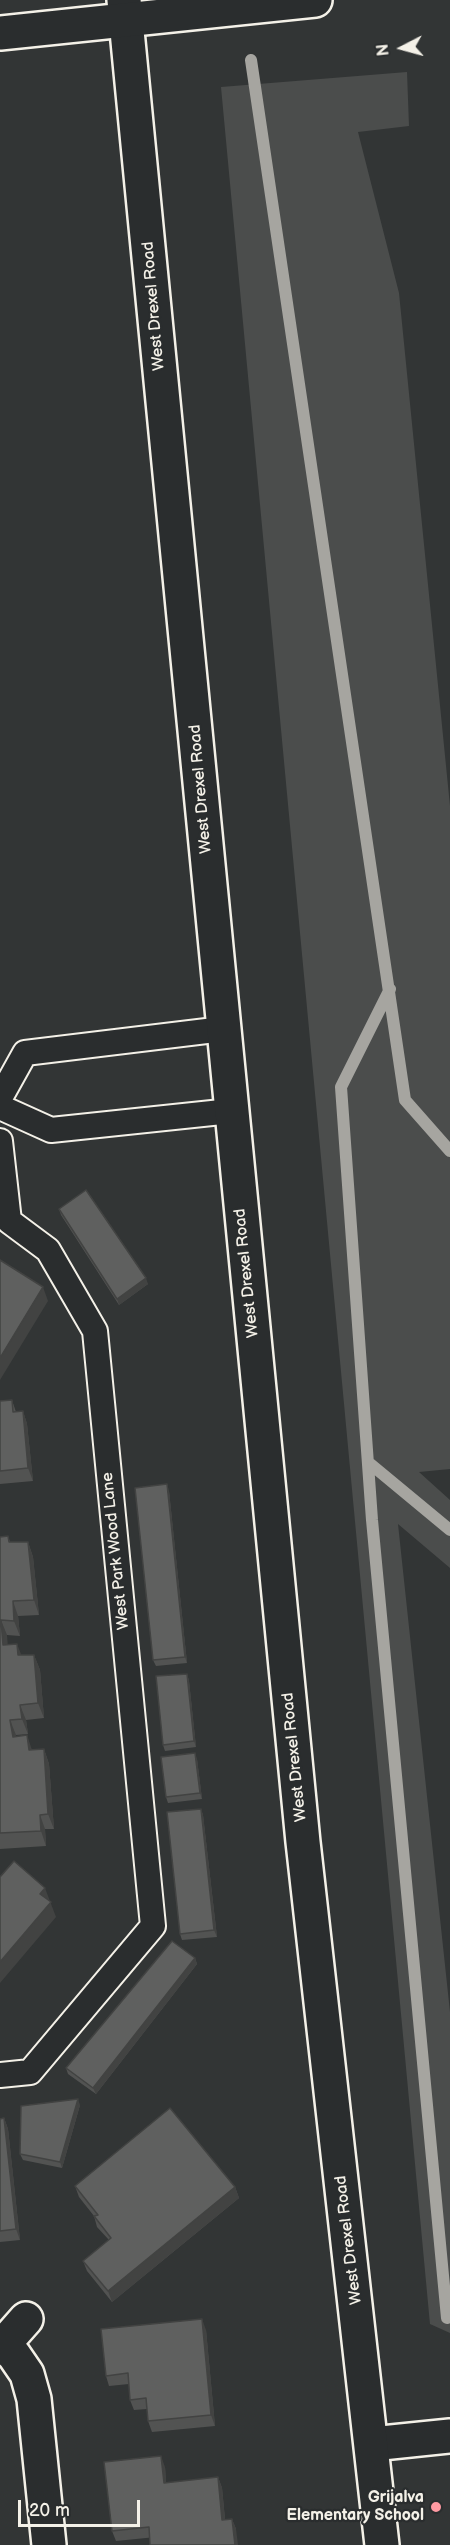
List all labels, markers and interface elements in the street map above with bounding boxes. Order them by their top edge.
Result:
north arrow [372,18,432,78]
text: N [374,43,394,57]
street label: West Drexel Road [139,241,169,371]
street label: West Drexel Road [186,724,216,854]
street label: West Drexel Road [231,1207,263,1339]
street label: West Park Wood Lane [98,1471,134,1631]
street label: West Drexel Road [279,1691,311,1823]
street label: West Drexel Road [332,2174,366,2306]
scale bar [21,2488,142,2526]
place label: Grijalva Elementary School [287,2488,424,2526]
text: 20 m [29,2500,70,2521]
marker: Grijalva Elementary School [429,2500,443,2514]

